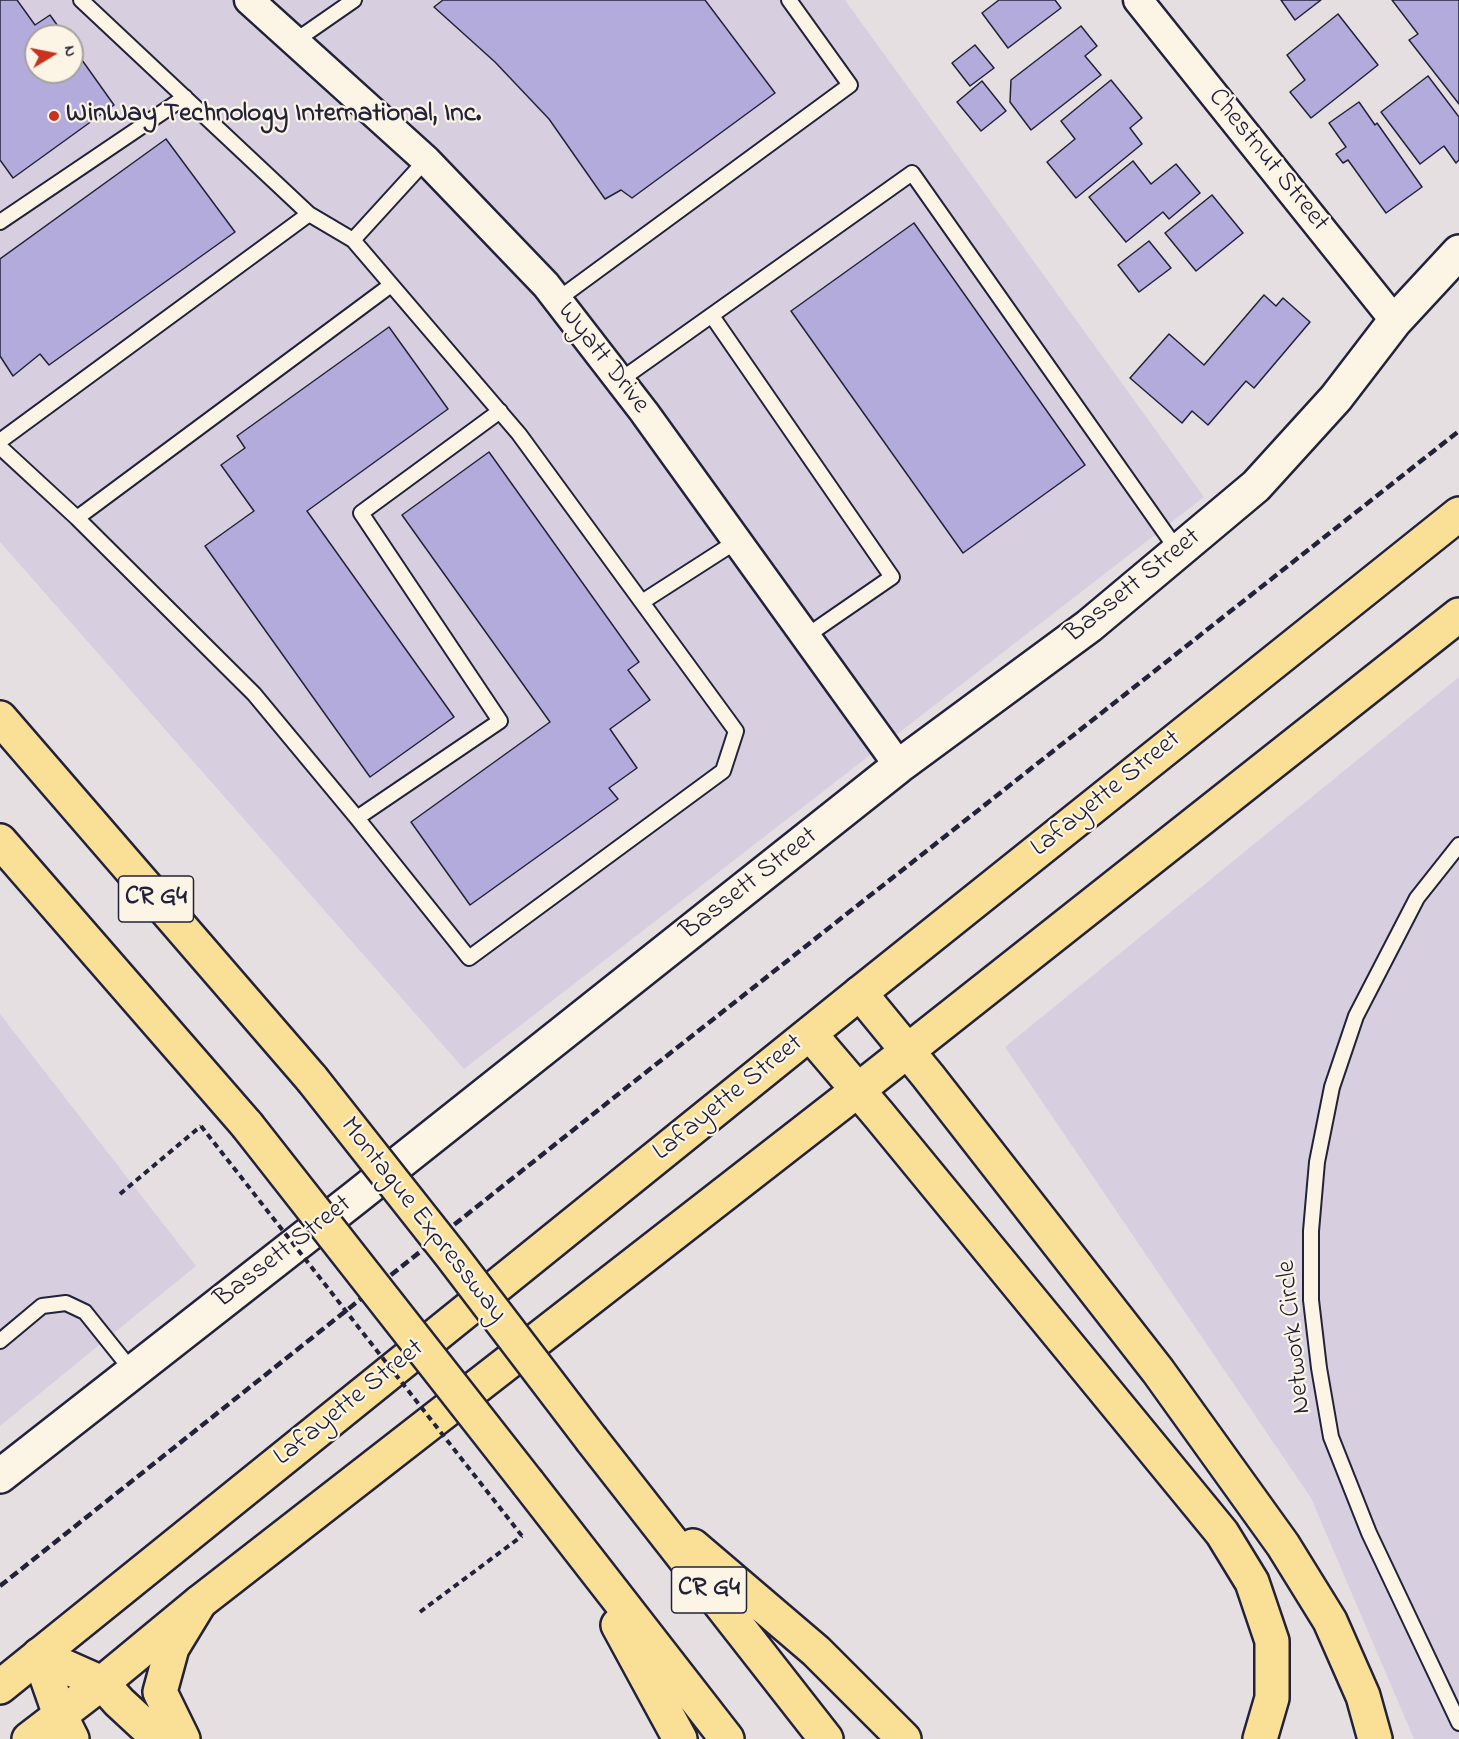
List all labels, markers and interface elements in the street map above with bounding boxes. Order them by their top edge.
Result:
north arrow [24,24,84,84]
text: N [57,44,83,59]
street label: Chestnut Street [1199,83,1335,239]
place label: WinWay Technology International, Inc. [66,100,481,132]
marker: WinWay Technology International, Inc. [47,109,61,123]
street label: Wyatt Drive [549,297,655,421]
street label: Bassett Street [1060,522,1208,652]
street label: Lafayette Street [1025,725,1189,865]
street label: Bassett Street [675,821,825,949]
road number: CR G4 [118,876,194,922]
street label: Lafayette Street [647,1029,811,1169]
street label: Montague Expressway [332,1112,512,1330]
street label: Bassett Street [209,1189,359,1317]
street label: Network Circle [1272,1258,1320,1416]
street label: Lafayette Street [268,1334,432,1474]
road number: CR G4 [672,1567,746,1613]

